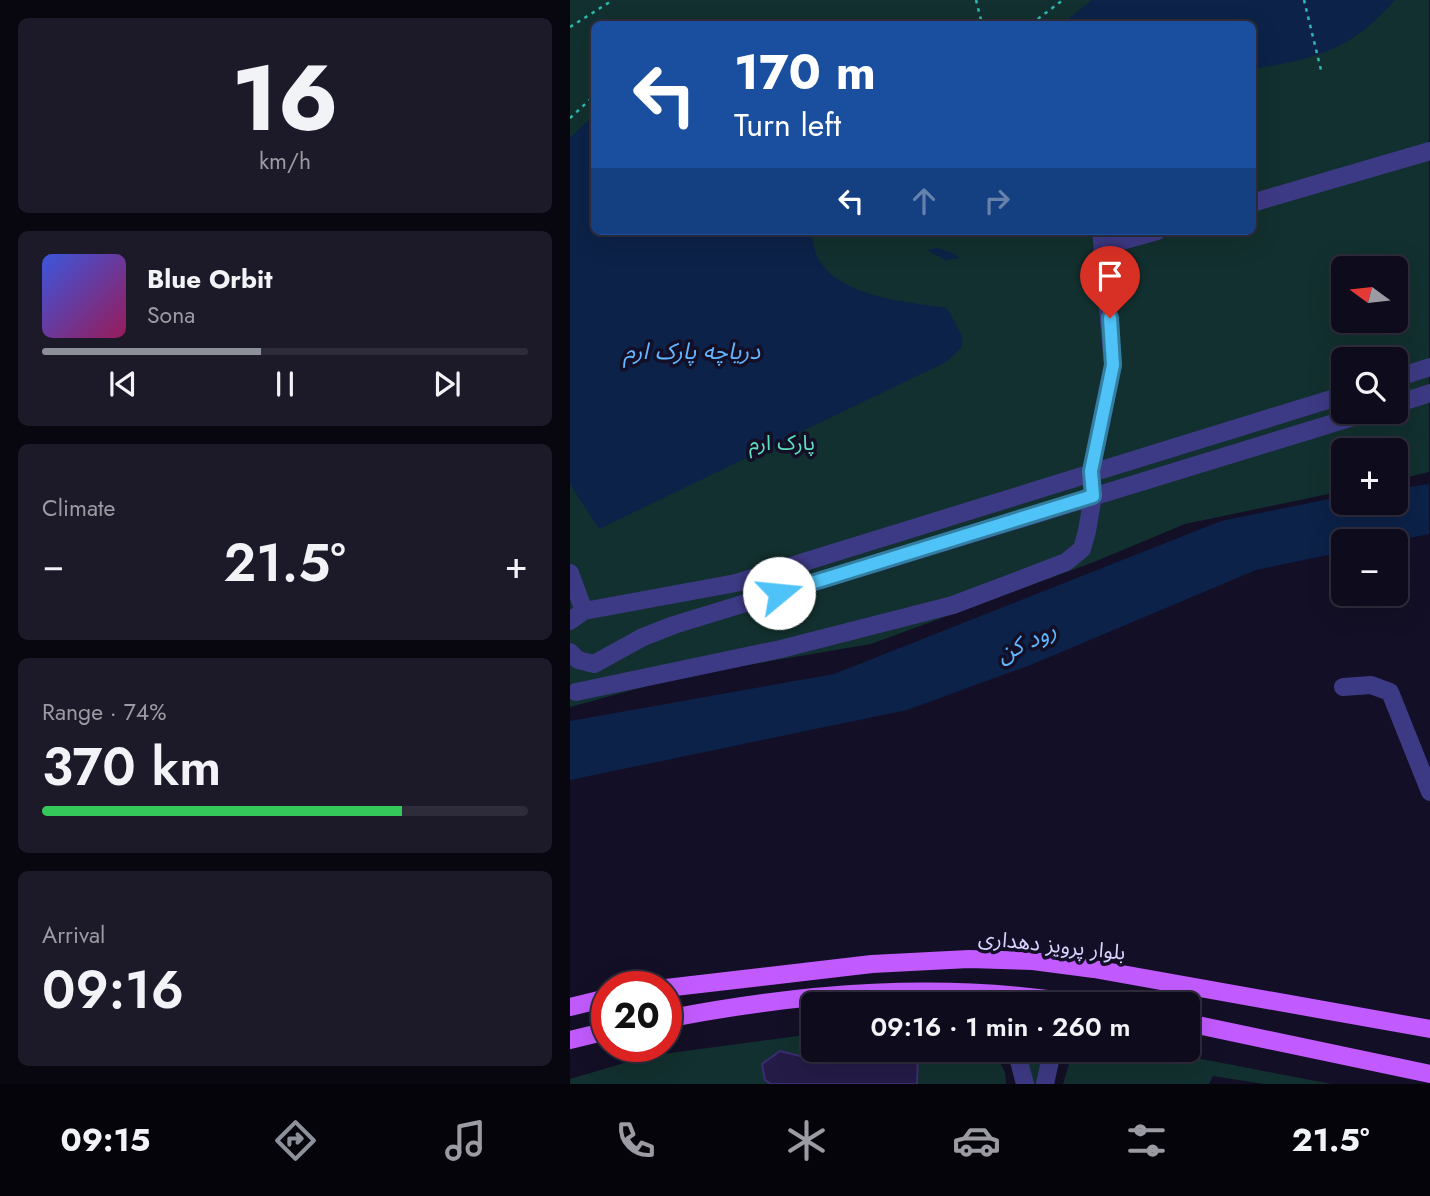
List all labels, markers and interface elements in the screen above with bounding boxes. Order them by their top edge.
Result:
text: 16 [231,33,339,164]
text: 170 m [734,37,876,107]
icon: left [619,49,710,140]
text: Turn left [734,102,841,148]
text: km/h [259,144,311,178]
icon: left [832,182,870,220]
icon: ahead [905,182,943,220]
icon: right [978,182,1016,220]
pin [1080,246,1140,318]
north arrow [1331,256,1408,332]
map controls [1331,256,1408,606]
icon: arrive [1091,257,1129,295]
text: Blue Orbit [147,260,272,298]
text: Sona [147,298,195,332]
water label: دریاچه پارک ارم [623,334,761,369]
button: search [1331,347,1408,424]
icon: previous [104,365,142,403]
icon: pause [266,365,304,403]
icon: next [428,365,466,403]
park label: پارک ارم [749,428,815,459]
button: + [1331,438,1408,515]
text: Climate [42,491,115,525]
text: 21.5° [224,525,346,601]
button: − [1331,529,1408,606]
text: − [42,537,64,592]
text: + [505,537,528,592]
position arrow [742,556,816,630]
water label: رود کن [990,613,1062,671]
text: Range · 74% [42,695,166,729]
text: 370 km [42,729,221,805]
text: Arrival [42,918,105,952]
street label: بلوار پرویز دهداری [977,922,1127,968]
text: 09:16 [42,952,184,1028]
speed limit sign: 20 [591,971,682,1062]
text: 09:16 · 1 min · 260 m [870,1008,1131,1046]
icon: directions [271,1116,320,1165]
icon: music [441,1116,490,1165]
icon: phone [611,1116,660,1165]
icon: climate [782,1116,831,1165]
icon: car [952,1116,1001,1165]
icon: filters [1122,1116,1171,1165]
text: 09:15 [61,1117,150,1163]
text: 21.5° [1292,1117,1369,1163]

